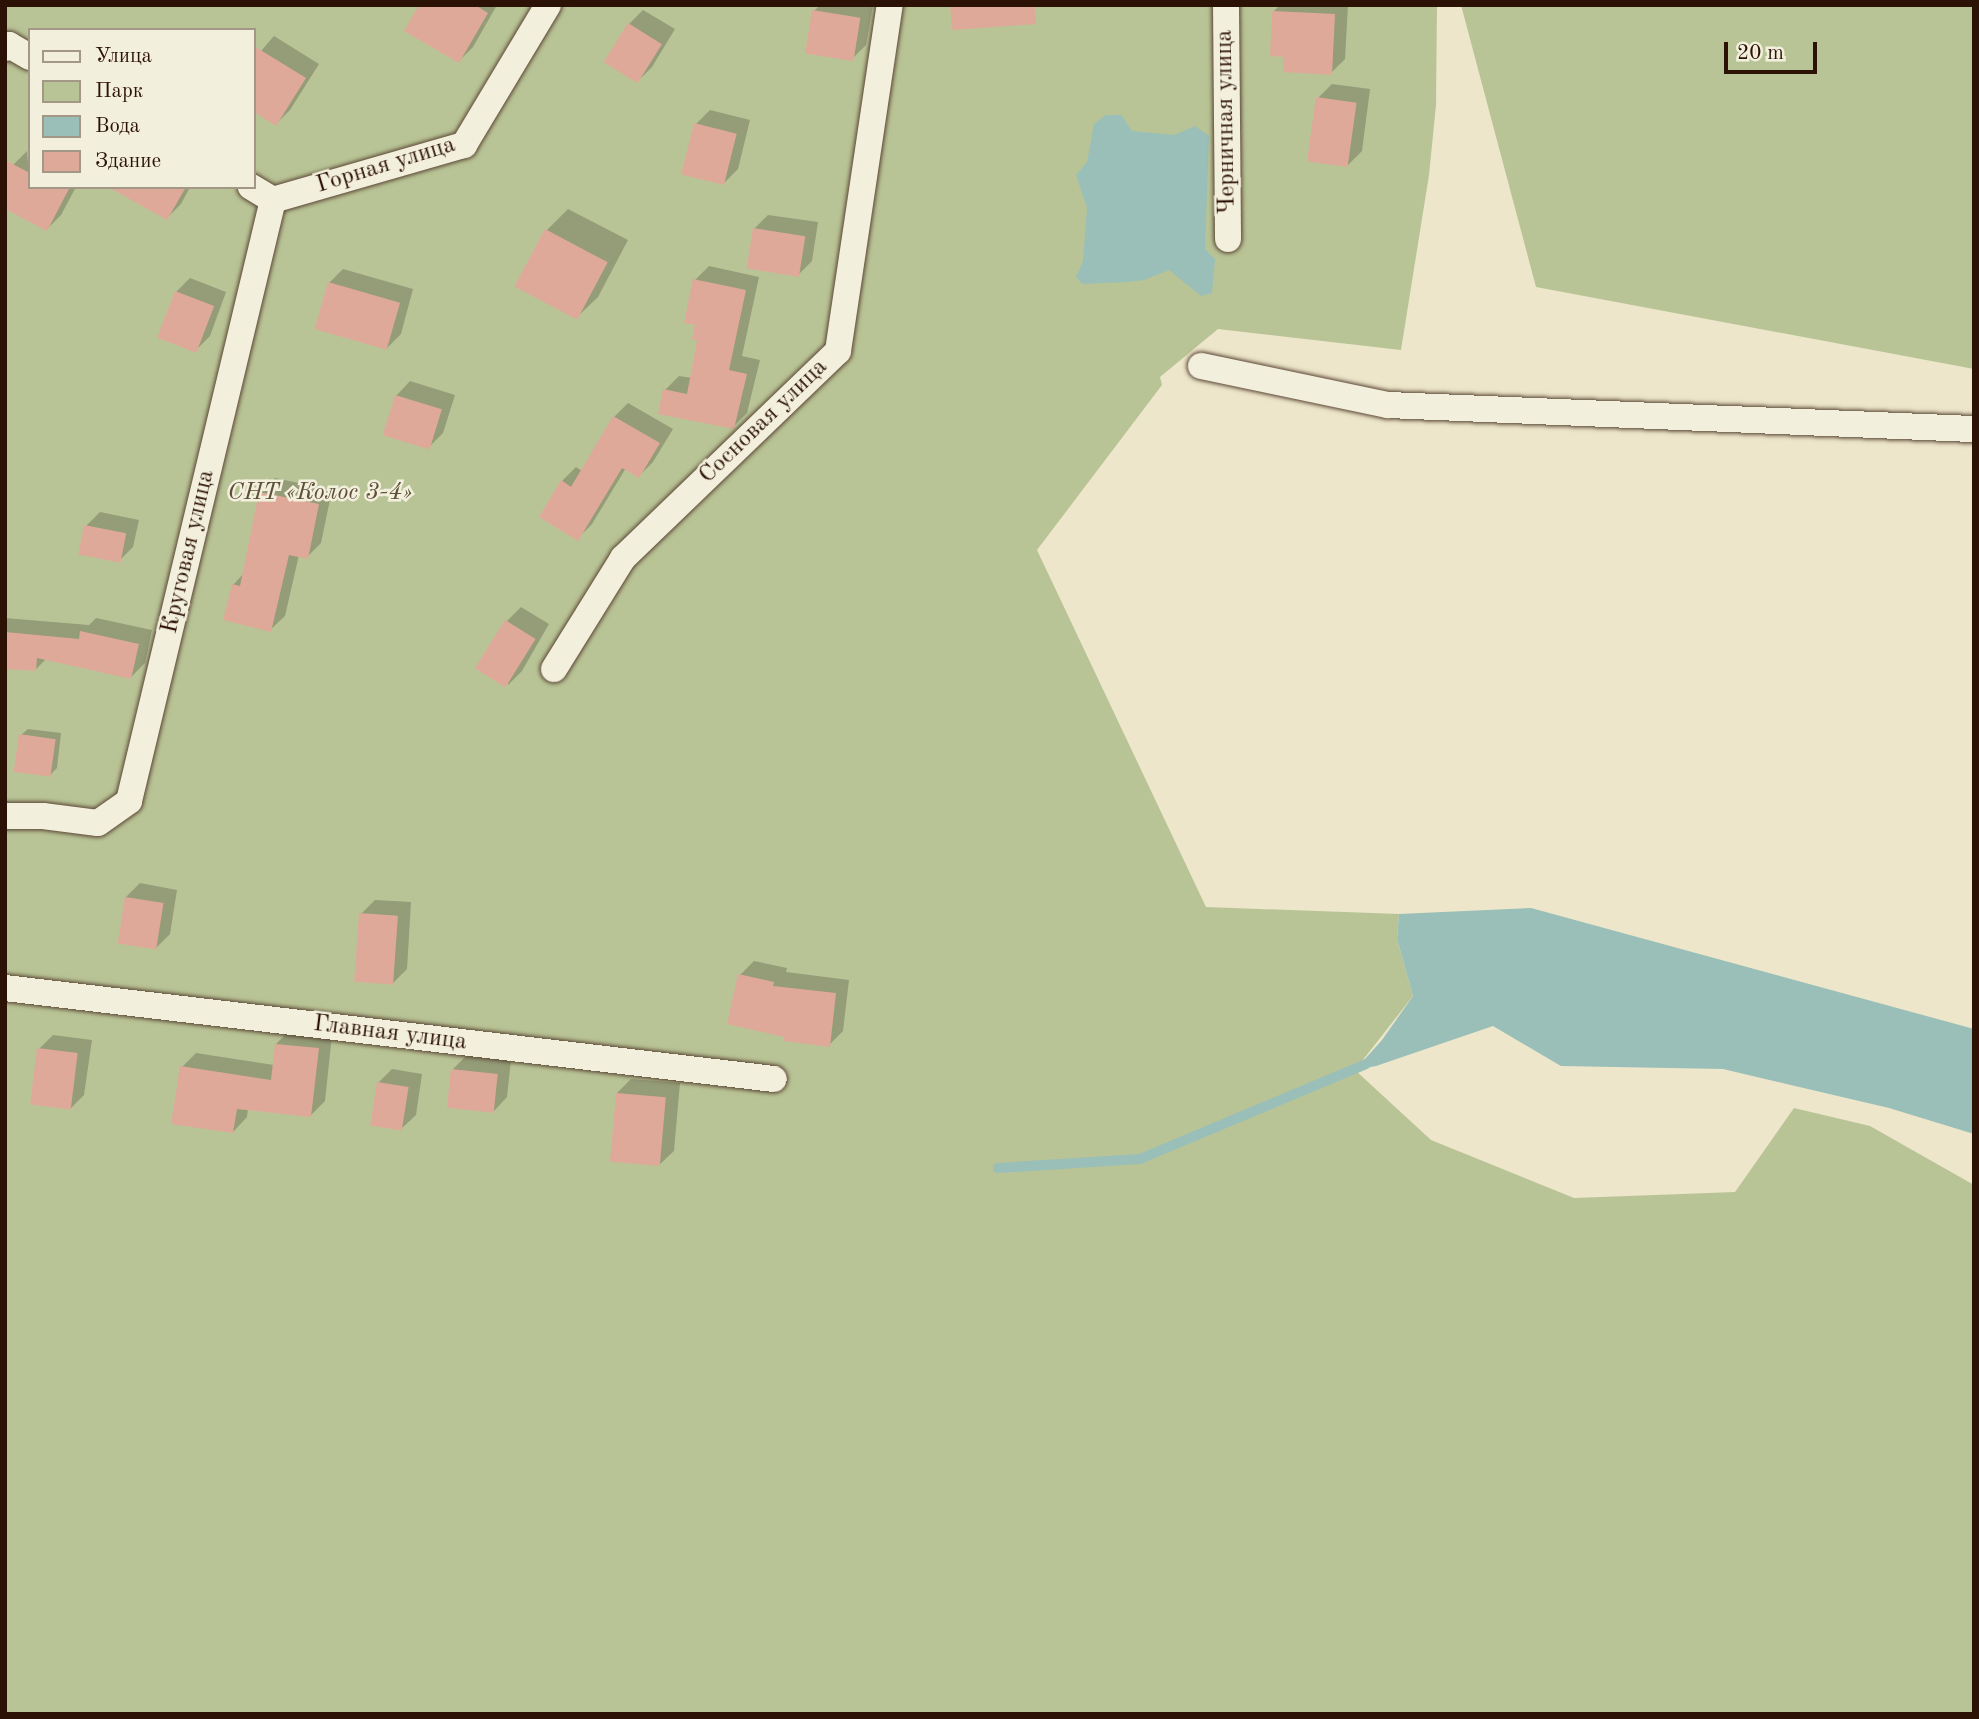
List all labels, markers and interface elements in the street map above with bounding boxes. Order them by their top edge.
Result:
legend [28,28,256,189]
scale bar [1727,28,1820,72]
street label: Черничная улица [1211,29,1243,215]
text: 20 m [1737,43,1784,64]
text: Улица [95,46,152,67]
text: Парк [95,81,143,102]
text: Вода [95,116,140,137]
street label: Горная улица [313,131,459,201]
text: Здание [95,151,161,172]
street label: Сосновая улица [694,353,834,491]
street label: Круговая улица [156,467,222,637]
park label: СНТ «Колос 3-4» [228,480,412,508]
street label: Главная улица [312,1010,468,1058]

